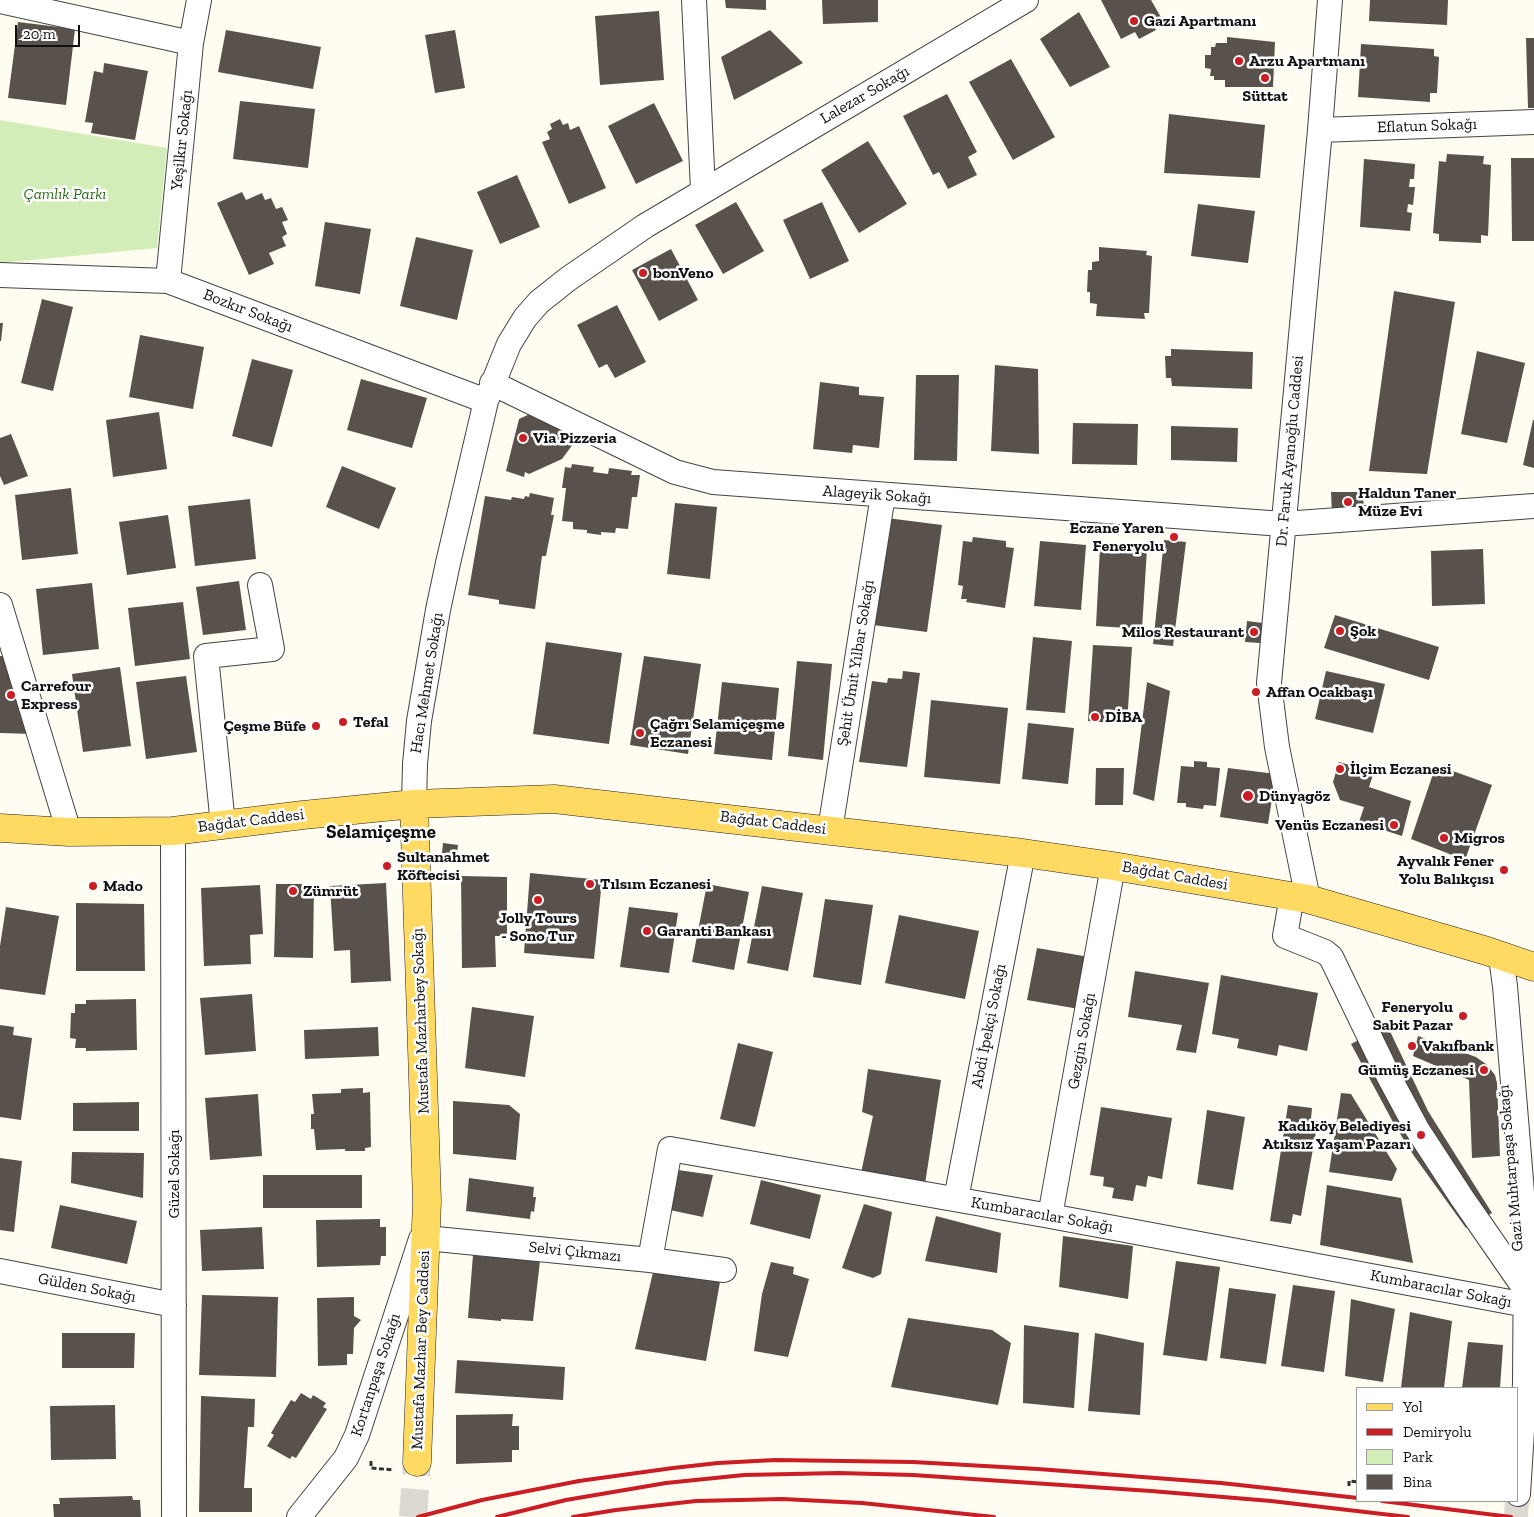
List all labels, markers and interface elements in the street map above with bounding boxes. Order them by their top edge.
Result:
place label: Gazi Apartmanı [1144,11,1256,31]
scale bar [18,15,82,47]
marker: Gazi Apartmanı [1128,15,1140,27]
text: 20 m [23,25,56,43]
place label: Arzu Apartmanı [1249,51,1365,71]
marker: Arzu Apartmanı [1233,55,1245,67]
street label: Lalezar Sokağı [817,62,913,128]
marker: Süttat [1259,72,1271,84]
place label: Süttat [1242,86,1288,106]
street label: Yeşilkır Sokağı [167,89,197,191]
street label: Eflatun Sokağı [1377,115,1477,137]
park label: Çamlık Parkı [24,184,106,204]
place label: bonVeno [653,263,714,283]
marker: bonVeno [637,267,649,279]
street label: Bozkır Sokağı [200,285,296,337]
street label: Dr. Faruk Ayanoğlu Caddesi [1272,355,1308,547]
place label: Via Pizzeria [533,428,617,448]
marker: Via Pizzeria [517,432,529,444]
street label: Alageyik Sokağı [822,482,932,508]
place label: Haldun Taner Müze Evi [1358,483,1456,521]
marker: Haldun Taner Müze Evi [1342,496,1354,508]
place label: Eczane Yaren Feneryolu [1069,518,1164,556]
marker: Eczane Yaren Feneryolu [1168,531,1180,543]
street label: Şehit Ümit Yılbar Sokağı [833,578,879,748]
street label: Hacı Mehmet Sokağı [406,611,448,755]
place label: Şok [1350,621,1376,641]
place label: Milos Restaurant [1122,622,1244,642]
marker: Şok [1334,625,1346,637]
marker: Milos Restaurant [1248,626,1260,638]
place label: Carrefour Express [21,676,91,714]
place label: Affan Ocakbaşı [1266,682,1373,702]
marker: Affan Ocakbaşı [1250,686,1262,698]
marker: Carrefour Express [5,689,17,701]
place label: DİBA [1105,707,1142,727]
marker: DİBA [1089,711,1101,723]
place label: Tefal [353,712,389,732]
place label: Çağrı Selamiçeşme Eczanesi [650,714,785,752]
place label: Çeşme Büfe [223,716,306,736]
marker: Tefal [337,716,349,728]
marker: Çeşme Büfe [310,720,322,732]
marker: Çağrı Selamiçeşme Eczanesi [634,727,646,739]
place label: İlçim Eczanesi [1350,759,1452,779]
marker: İlçim Eczanesi [1334,763,1346,775]
place label: Dünyagöz [1259,786,1330,806]
marker: Dünyagöz [1241,789,1255,803]
street label: Bağdat Caddesi [197,805,305,837]
street label: Bağdat Caddesi [719,807,827,839]
place label: Venüs Eczanesi [1275,815,1384,835]
marker: Venüs Eczanesi [1388,819,1400,831]
district label: Selamiçeşme [326,822,436,844]
place label: Migros [1454,828,1505,848]
marker: Migros [1438,832,1450,844]
place label: Sultanahmet Köftecisi [397,847,489,885]
place label: Ayvalık Fener Yolu Balıkçısı [1397,851,1494,889]
street label: Bağdat Caddesi [1121,857,1229,895]
marker: Sultanahmet Köftecisi [381,860,393,872]
marker: Ayvalık Fener Yolu Balıkçısı [1498,864,1510,876]
place label: Tılsım Eczanesi [600,874,711,894]
place label: Mado [103,876,143,896]
marker: Tılsım Eczanesi [584,878,596,890]
marker: Mado [87,880,99,892]
place label: Zümrüt [303,881,358,901]
marker: Zümrüt [287,885,299,897]
marker: Jolly Tours - Sono Tur [532,894,544,906]
place label: Jolly Tours - Sono Tur [499,908,577,946]
place label: Garanti Bankası [657,921,771,941]
marker: Garanti Bankası [641,925,653,937]
street label: Mustafa Mazharbey Sokağı [408,928,434,1114]
street label: Abdi İpekçi Sokağı [968,962,1010,1090]
street label: Gezgin Sokağı [1064,991,1100,1091]
place label: Feneryolu Sabit Pazar [1373,997,1453,1035]
marker: Feneryolu Sabit Pazar [1457,1010,1469,1022]
place label: Vakıfbank [1422,1036,1494,1056]
marker: Vakıfbank [1406,1040,1418,1052]
place label: Gümüş Eczanesi [1358,1060,1474,1080]
marker: Gümüş Eczanesi [1478,1064,1490,1076]
street label: Gazi Muhtarpaşa Sokağı [1494,1084,1528,1252]
place label: Kadıköy Belediyesi Atıksız Yaşam Pazarı [1263,1116,1411,1154]
marker: Kadıköy Belediyesi Atıksız Yaşam Pazarı [1415,1129,1427,1141]
street label: Güzel Sokağı [164,1130,184,1218]
street label: Kumbaracılar Sokağı [969,1193,1115,1237]
street label: Selvi Çıkmazı [528,1238,622,1266]
street label: Mustafa Mazhar Bey Caddesi [408,1250,434,1450]
street label: Kumbaracılar Sokağı [1369,1266,1513,1312]
street label: Gülden Sokağı [36,1269,138,1307]
street label: Kortanpaşa Sokağı [347,1311,405,1439]
legend [1356,1387,1519,1502]
text: Yol [1403,1398,1423,1416]
text: Demiryolu [1403,1423,1472,1441]
text: Park [1403,1448,1433,1466]
text: Bina [1403,1473,1432,1491]

